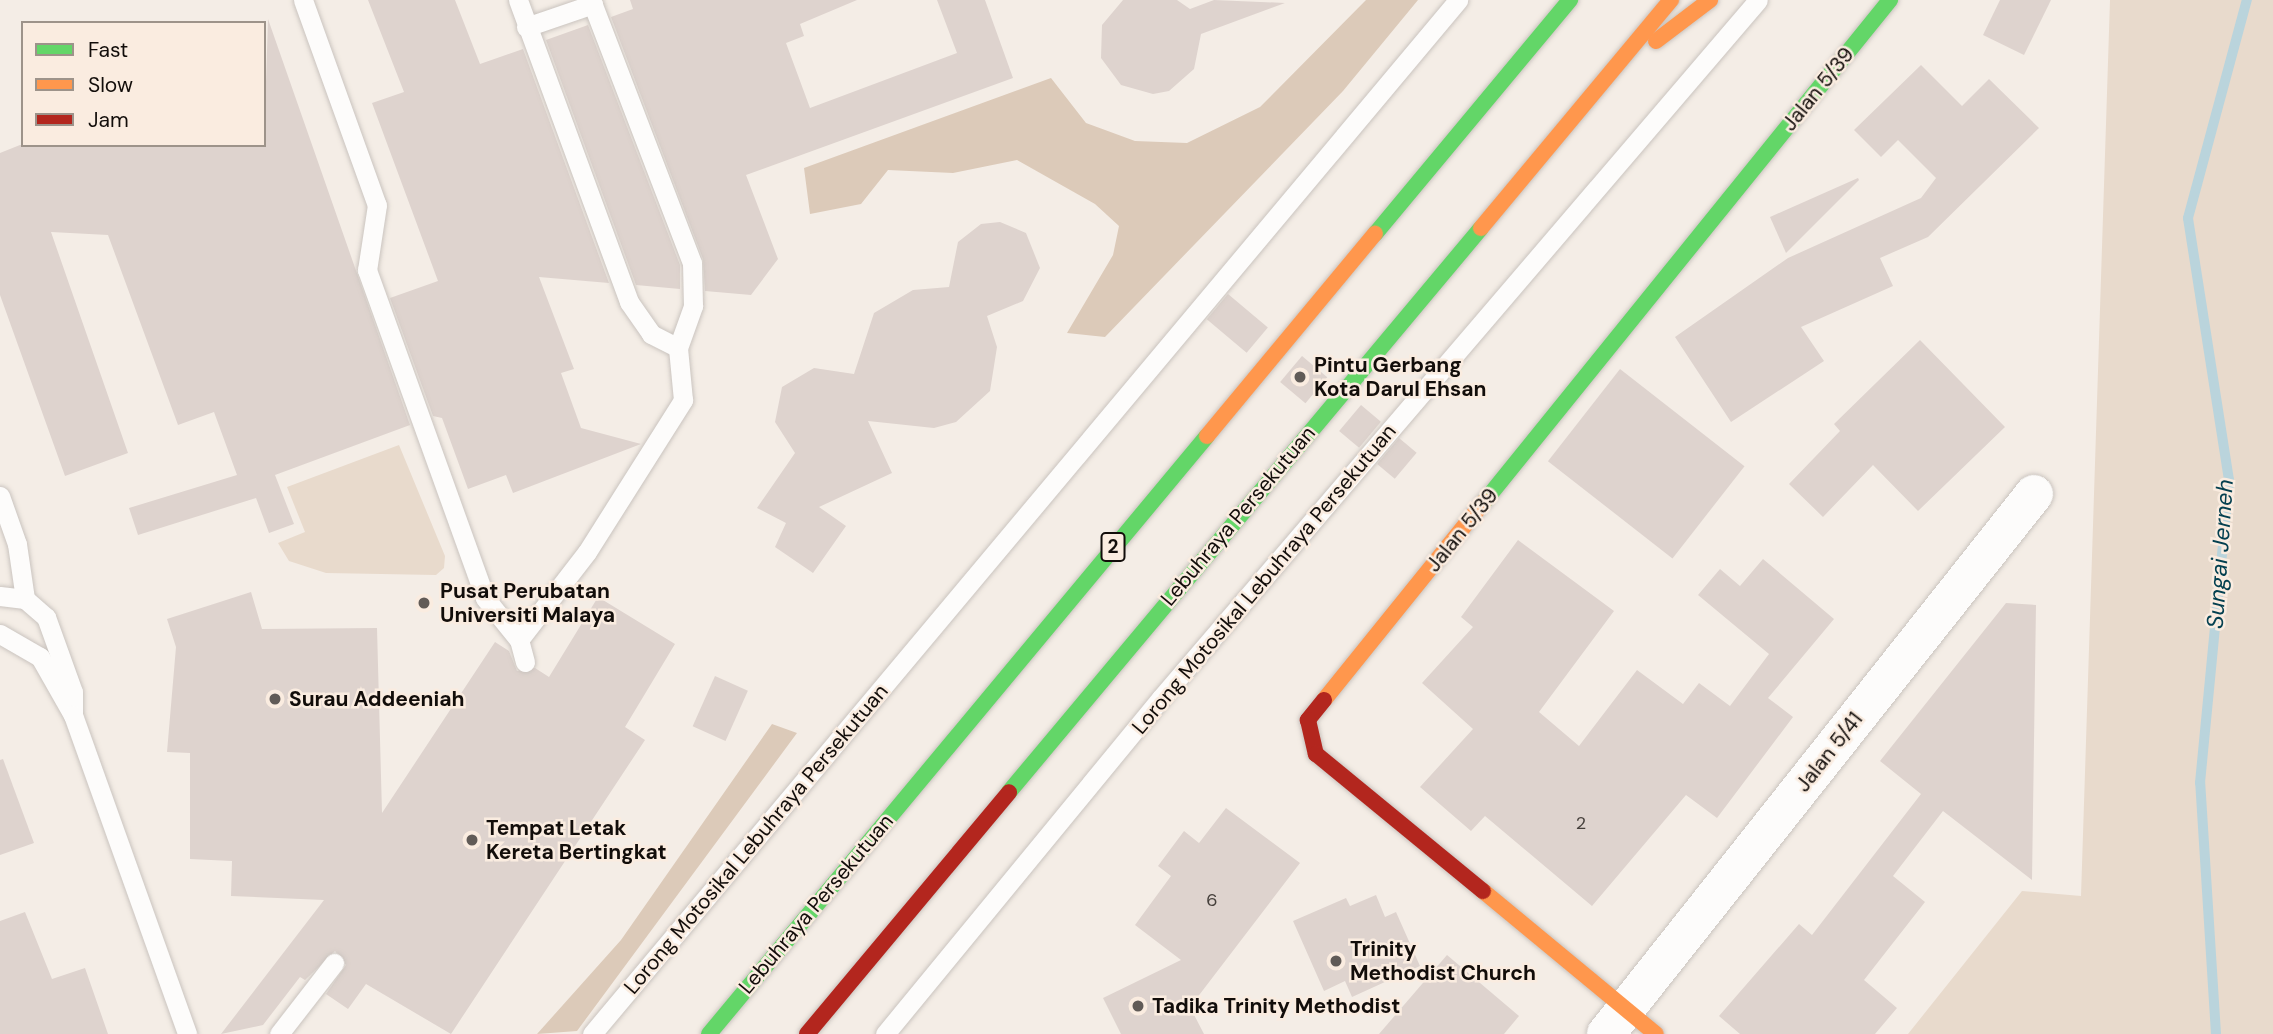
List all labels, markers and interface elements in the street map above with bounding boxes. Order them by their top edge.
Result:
legend [21,21,266,147]
text: Fast [88,36,128,64]
street label: Jalan 5/39 [1777,42,1859,136]
text: Slow [88,71,133,99]
text: Jam [88,106,129,134]
place label: Pintu Gerbang Kota Darul Ehsan [1314,352,1486,402]
marker: Pintu Gerbang Kota Darul Ehsan [1292,369,1308,385]
street label: Lorong Motosikal Lebuhraya Persekutuan [1127,419,1401,739]
street label: Lebuhraya Persekutuan [1155,421,1321,611]
water label: Sungai Jerneh [2201,478,2239,630]
street label: Jalan 5/39 [1421,483,1503,577]
road number: 2 [1099,532,1127,562]
place label: Pusat Perubatan Universiti Malaya [440,578,615,628]
marker: Pusat Perubatan Universiti Malaya [414,593,434,613]
street label: Lorong Motosikal Lebuhraya Persekutuan [619,679,893,999]
place label: Surau Addeeniah [289,686,465,712]
marker: Surau Addeeniah [267,691,283,707]
street label: Jalan 5/41 [1790,707,1868,797]
street label: Lebuhraya Persekutuan [733,809,899,999]
house number: 2 [1576,812,1586,834]
place label: Tempat Letak Kereta Bertingkat [486,815,667,865]
marker: Tempat Letak Kereta Bertingkat [464,832,480,848]
house number: 6 [1206,889,1218,911]
place label: Trinity Methodist Church [1350,936,1536,986]
marker: Trinity Methodist Church [1328,953,1344,969]
place label: Tadika Trinity Methodist [1152,993,1400,1019]
marker: Tadika Trinity Methodist [1130,998,1146,1014]

